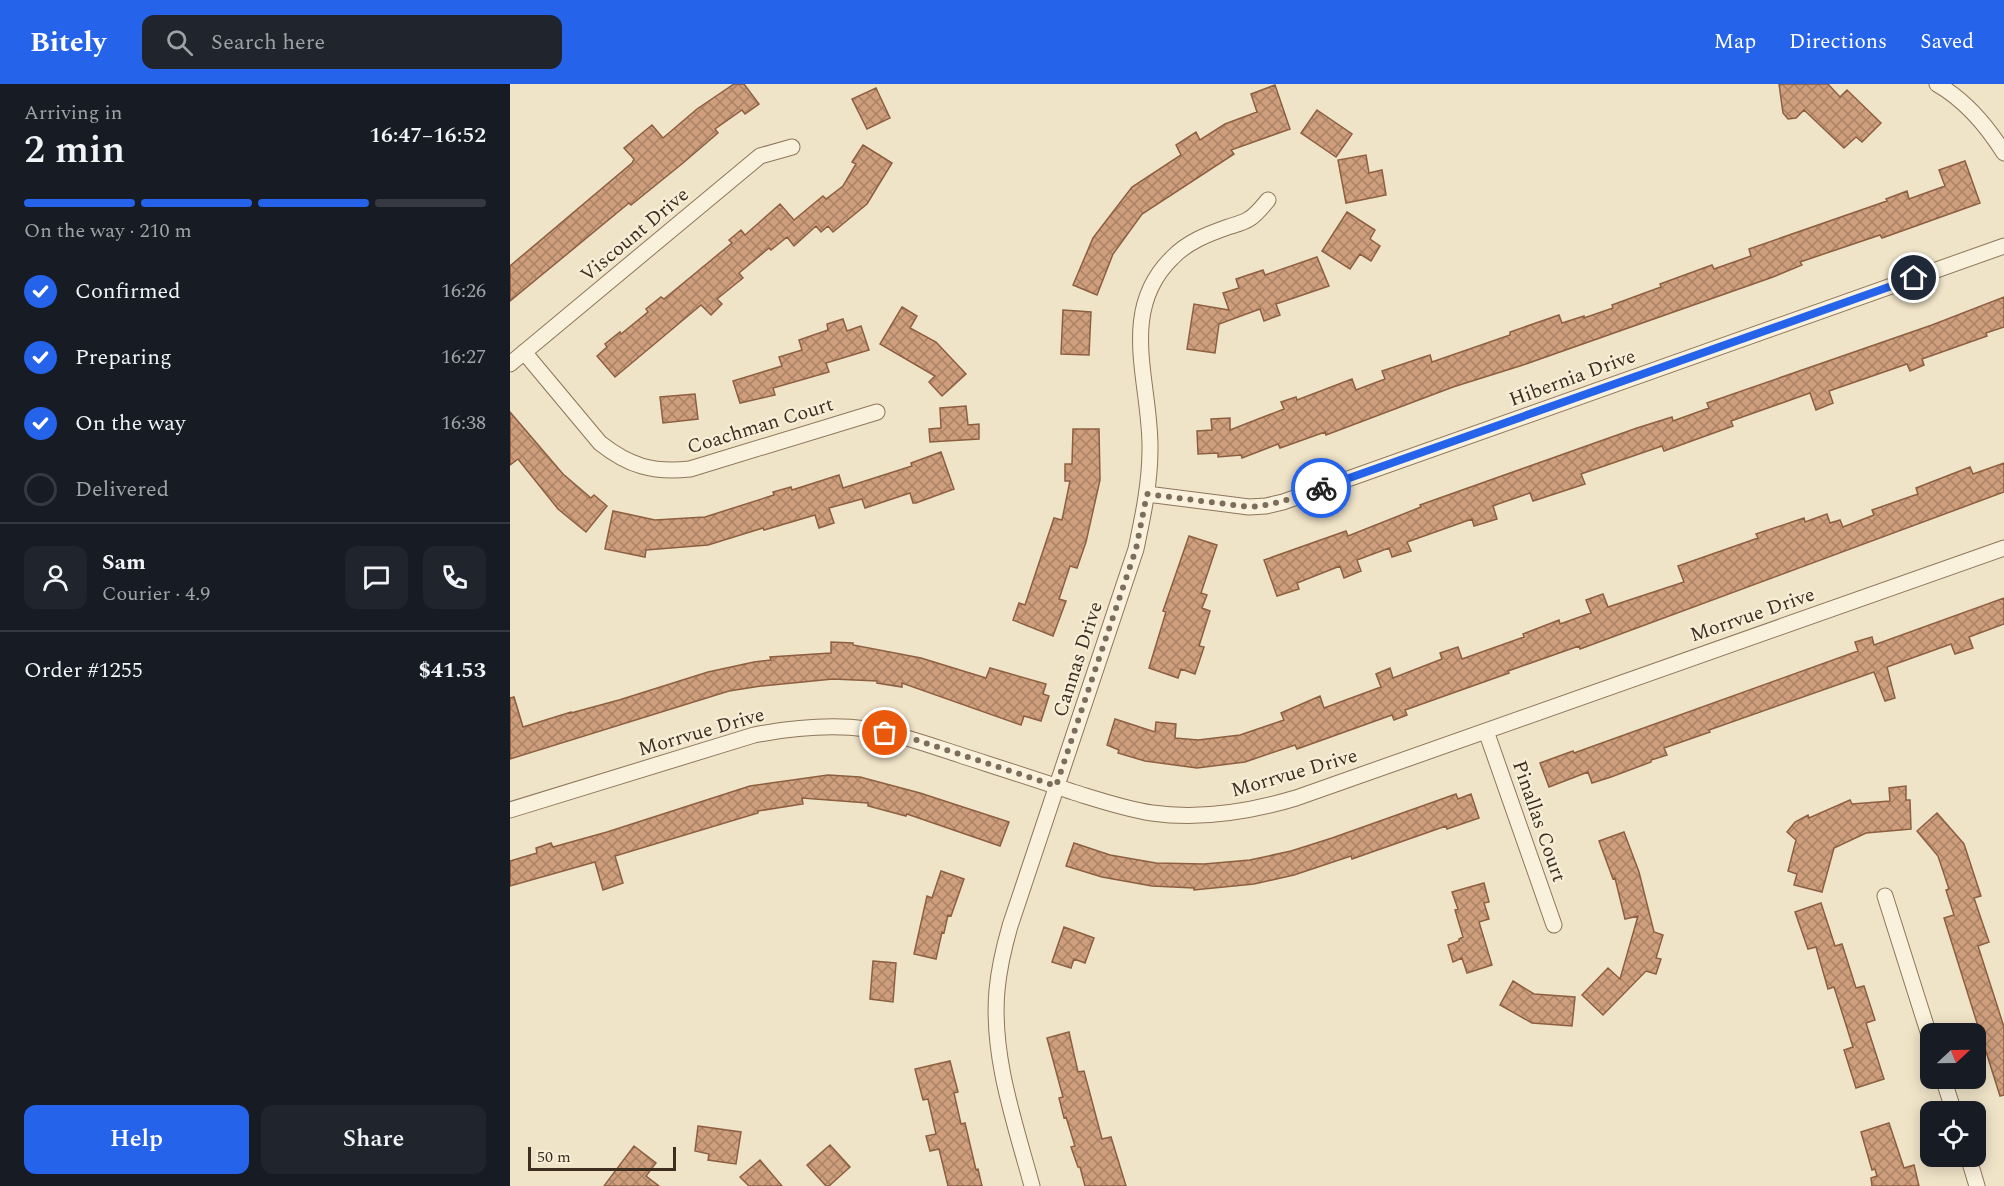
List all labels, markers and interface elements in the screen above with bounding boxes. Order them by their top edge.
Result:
search box [142,15,562,69]
text: Bitely [30,21,106,64]
icon: search [163,26,196,59]
text: Search here [211,26,325,59]
text: Map [1714,26,1756,58]
text: Directions [1789,26,1887,58]
text: Saved [1920,26,1974,58]
text: Arriving in [24,98,122,128]
text: 16:47–16:52 [369,119,486,152]
text: 2 min [24,121,125,180]
street label: Viscount Drive [574,180,696,289]
text: On the way · 210 m [24,216,192,246]
pin [1888,252,1939,303]
icon: home [1897,261,1930,294]
icon: check [24,275,57,308]
text: Confirmed [75,275,181,308]
text: 16:26 [441,276,486,306]
icon: check [24,341,57,374]
text: Preparing [75,341,172,374]
street label: Hibernia Drive [1505,341,1640,415]
text: 16:27 [441,342,486,372]
street label: Coachman Court [683,389,837,462]
icon: check [24,407,57,440]
text: On the way [75,407,186,440]
text: 16:38 [441,408,486,438]
courier [1291,458,1351,518]
icon: bike [1305,472,1338,505]
text: Delivered [75,473,169,506]
button: person [24,546,87,609]
text: Sam [102,546,146,579]
button: chat [345,546,408,609]
button: phone [423,546,486,609]
text: Courier · 4.9 [102,579,210,609]
street label: Morrvue Drive [1686,580,1819,650]
street label: Cannas Drive [1045,598,1111,721]
text: Order #1255 [24,654,143,687]
text: $41.53 [418,654,486,687]
street label: Morrvue Drive [634,700,768,764]
pin [859,707,910,758]
icon: bag [868,716,901,749]
street label: Morrvue Drive [1227,741,1361,805]
street label: Pinallas Court [1504,756,1574,886]
north arrow [1920,1023,1986,1089]
map controls [1920,1023,1986,1167]
button: locate [1920,1101,1986,1167]
button: Help [24,1105,249,1174]
button: Share [261,1105,486,1174]
scale bar [528,1144,676,1172]
text: 50 m [537,1145,571,1169]

